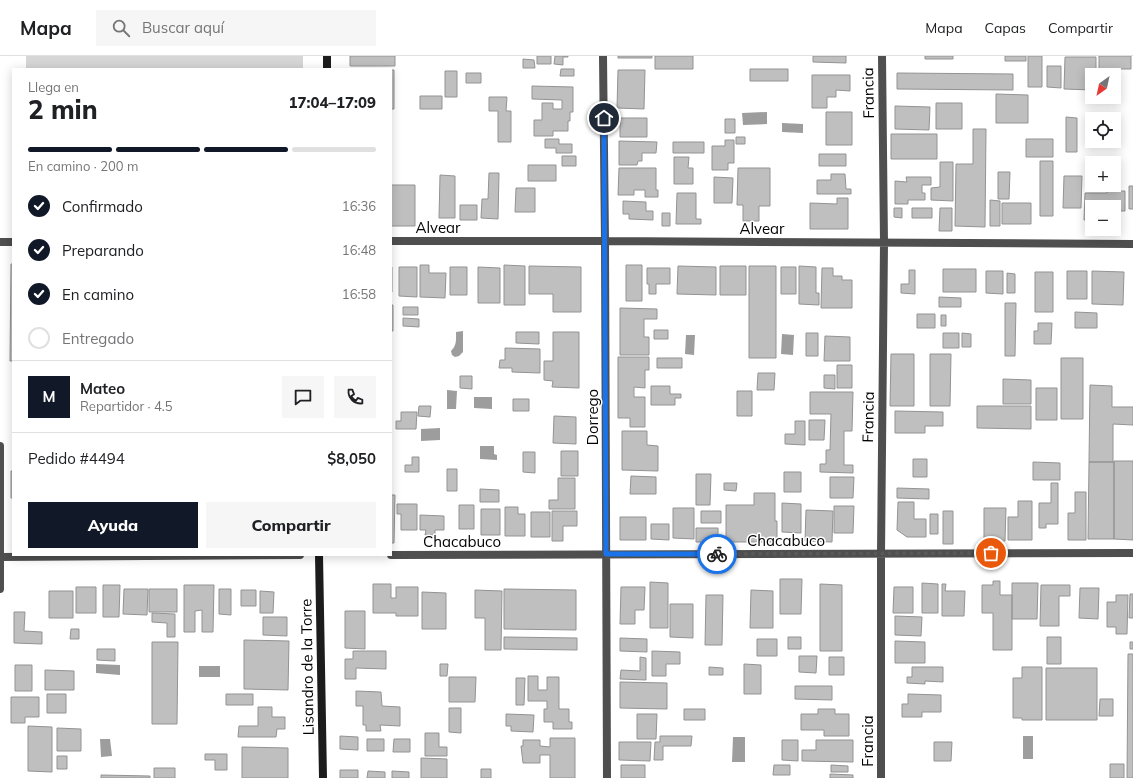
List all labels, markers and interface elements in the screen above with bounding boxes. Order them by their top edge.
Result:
search box [96,10,376,46]
text: Mapa [20,16,72,40]
icon: search [110,17,132,39]
text: Buscar aquí [142,18,224,37]
text: Mapa [925,19,963,37]
text: Capas [985,19,1026,37]
text: Compartir [1048,19,1113,37]
street label: Francia [858,67,878,119]
north arrow [1085,68,1121,104]
map controls [1085,68,1121,236]
text: Llega en [28,79,79,95]
text: 2 min [28,93,98,126]
text: 17:04–17:09 [289,93,376,112]
pin [587,101,621,135]
icon: home [593,107,615,129]
button: locate [1085,112,1121,148]
button: + [1085,156,1121,192]
text: En camino · 200 m [28,158,138,174]
icon: check [28,195,50,217]
text: Confirmado [62,197,143,216]
text: 16:36 [342,198,376,214]
button: − [1085,200,1121,236]
street label: Alvear [415,218,461,237]
street label: Alvear [739,219,785,238]
icon: check [28,239,50,261]
text: Preparando [62,241,144,260]
text: 16:48 [342,242,376,258]
icon: check [28,283,50,305]
text: En camino [62,285,134,304]
text: 16:58 [342,286,376,302]
text: Entregado [62,329,134,348]
button: chat [282,376,324,418]
button: phone [334,376,376,418]
text: Mateo [80,379,125,398]
text: M [42,387,56,406]
street label: Dorrego [583,389,602,445]
street label: Francia [858,391,878,443]
text: Repartidor · 4.5 [80,398,173,414]
text: Pedido #4494 [28,449,125,468]
text: $8,050 [327,449,376,468]
button: Ayuda [28,502,198,548]
button: Compartir [206,502,376,548]
street label: Chacabuco [747,531,825,550]
street label: Chacabuco [423,532,501,551]
courier [697,534,737,574]
pin [974,536,1008,570]
icon: bag [980,542,1002,564]
icon: bike [706,543,728,565]
street label: Lisandro de la Torre [296,598,318,736]
street label: Francia [858,715,877,767]

